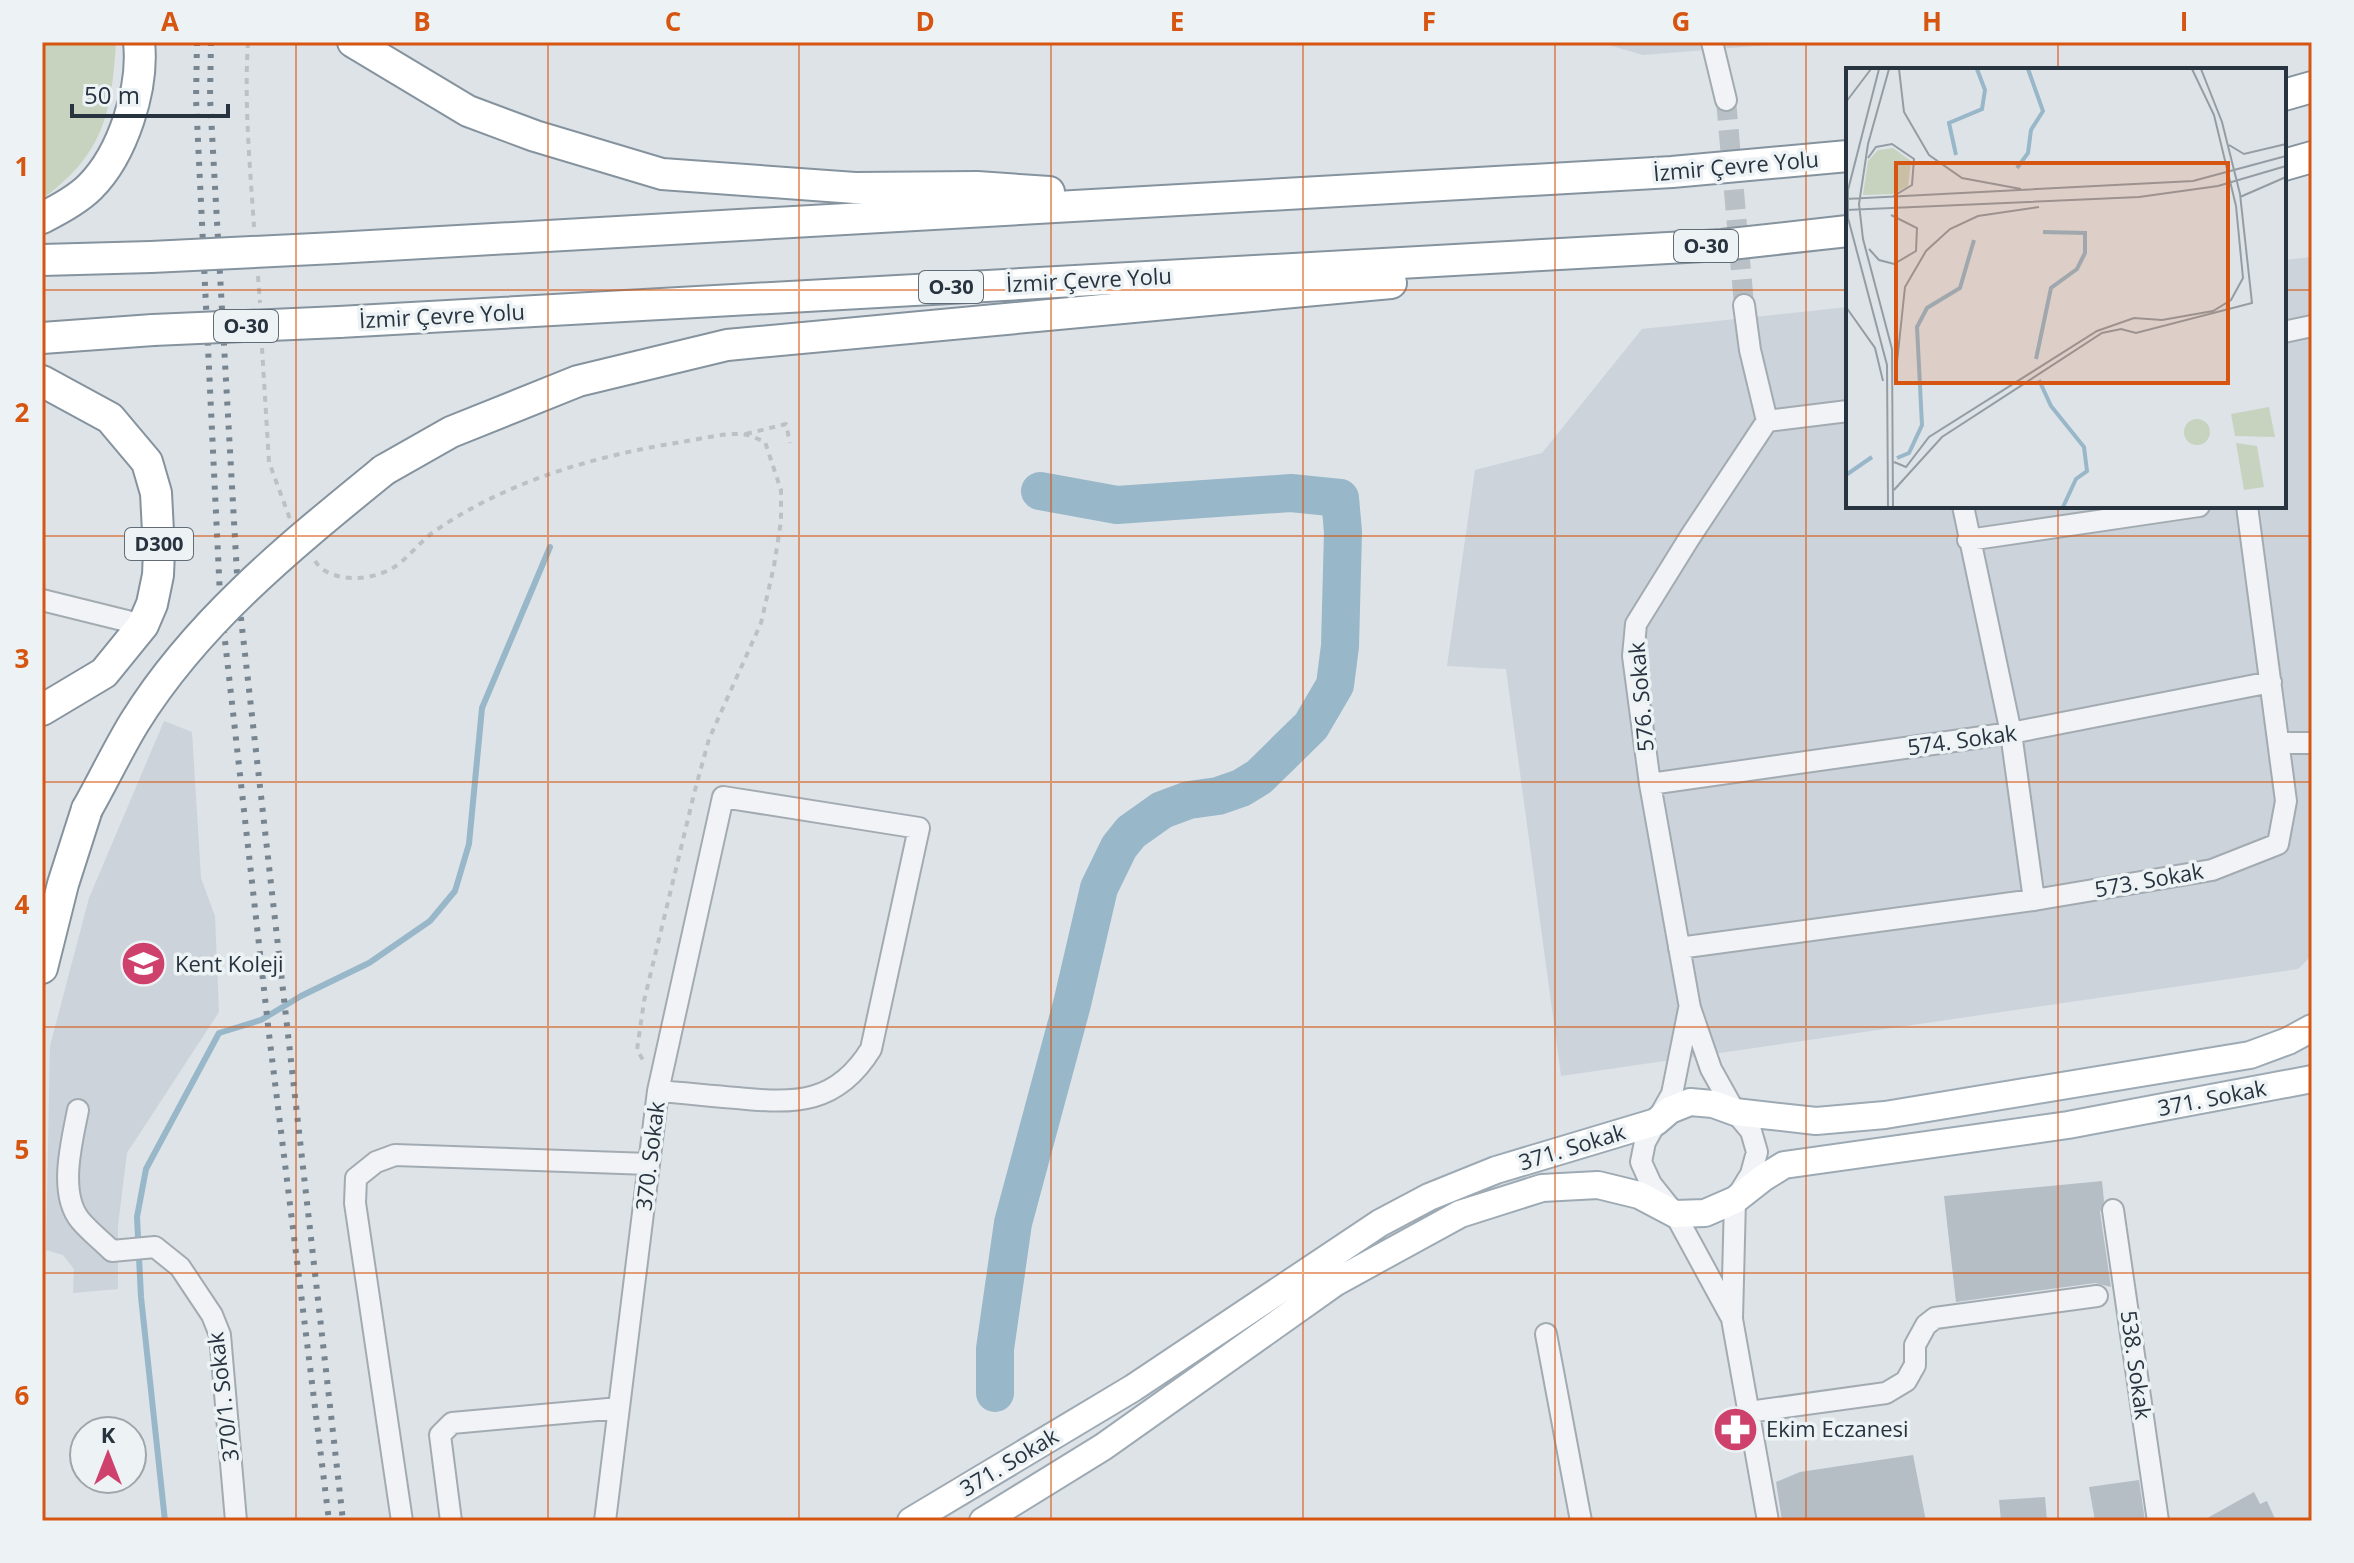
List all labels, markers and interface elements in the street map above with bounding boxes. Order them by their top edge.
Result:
text: A [161,3,179,39]
text: B [413,3,431,39]
text: C [665,3,681,39]
text: D [915,3,935,39]
text: E [1170,3,1184,39]
text: F [1422,3,1436,39]
text: G [1672,3,1690,39]
text: H [1922,3,1942,39]
text: I [2180,3,2188,39]
scale bar [72,68,228,118]
inset map [1846,68,2286,508]
text: 50 m [84,78,140,111]
street label: İzmir Çevre Yolu [1652,143,1820,187]
text: 1 [15,148,29,184]
road number: O-30 [1674,230,1738,262]
street label: İzmir Çevre Yolu [1005,260,1173,298]
road number: O-30 [919,271,983,303]
street label: İzmir Çevre Yolu [358,296,526,334]
road number: O-30 [214,310,278,342]
text: 2 [15,394,30,430]
road number: D300 [125,528,193,560]
text: 3 [15,640,29,676]
street label: 576. Sokak [1620,641,1660,753]
street label: 574. Sokak [1905,716,2019,762]
street label: 573. Sokak [2092,855,2206,903]
text: 4 [15,886,30,922]
school or university icon: Kent Koleji [120,940,168,988]
place label: Kent Koleji [175,948,284,978]
street label: 371. Sokak [2155,1072,2269,1122]
street label: 370. Sokak [627,1099,671,1212]
street label: 371. Sokak [1515,1116,1629,1176]
text: 5 [15,1131,29,1167]
street label: 538. Sokak [2114,1308,2160,1422]
street label: 370/1. Sokak [199,1330,245,1464]
text: 6 [15,1377,30,1413]
pharmacy icon: Ekim Eczanesi [1711,1405,1759,1453]
place label: Ekim Eczanesi [1766,1413,1909,1443]
north arrow [68,1415,148,1495]
text: K [101,1419,116,1449]
street label: 371. Sokak [954,1420,1064,1502]

